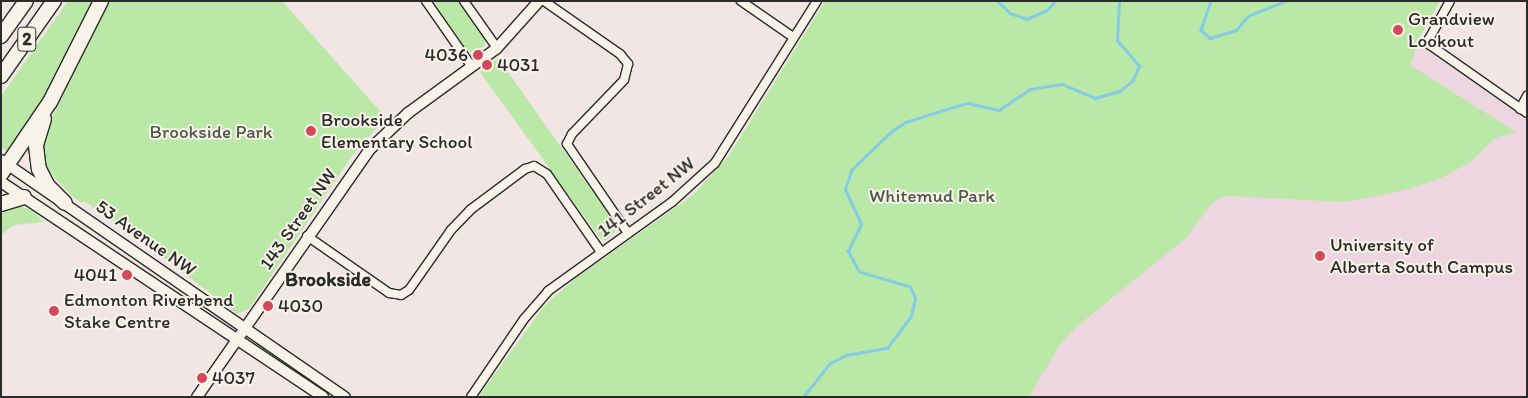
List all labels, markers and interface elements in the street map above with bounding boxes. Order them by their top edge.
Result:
place label: Grandview Lookout [1408,8,1495,52]
road number: 2 [17,23,37,54]
marker: Grandview Lookout [1392,24,1404,36]
place label: 4036 [424,44,468,66]
marker: 4036 [472,49,484,61]
place label: 4031 [497,54,539,76]
marker: 4031 [481,59,493,71]
place label: Brookside Elementary School [321,109,473,153]
park label: Brookside Park [149,121,273,143]
marker: Brookside Elementary School [305,125,317,137]
street label: 141 Street NW [593,152,699,242]
street label: 143 Street NW [255,164,341,274]
park label: Whitemud Park [869,185,995,207]
street label: 53 Avenue NW [91,195,201,281]
place label: University of Alberta South Campus [1330,234,1513,278]
marker: University of Alberta South Campus [1314,250,1326,262]
place label: 4041 [74,264,117,286]
district label: Brookside [285,267,371,291]
marker: 4041 [121,269,133,281]
place label: Edmonton Riverbend Stake Centre [64,289,233,333]
place label: 4030 [278,295,323,317]
marker: 4030 [262,300,274,312]
marker: Edmonton Riverbend Stake Centre [48,305,60,317]
place label: 4037 [212,367,255,389]
marker: 4037 [196,372,208,384]

